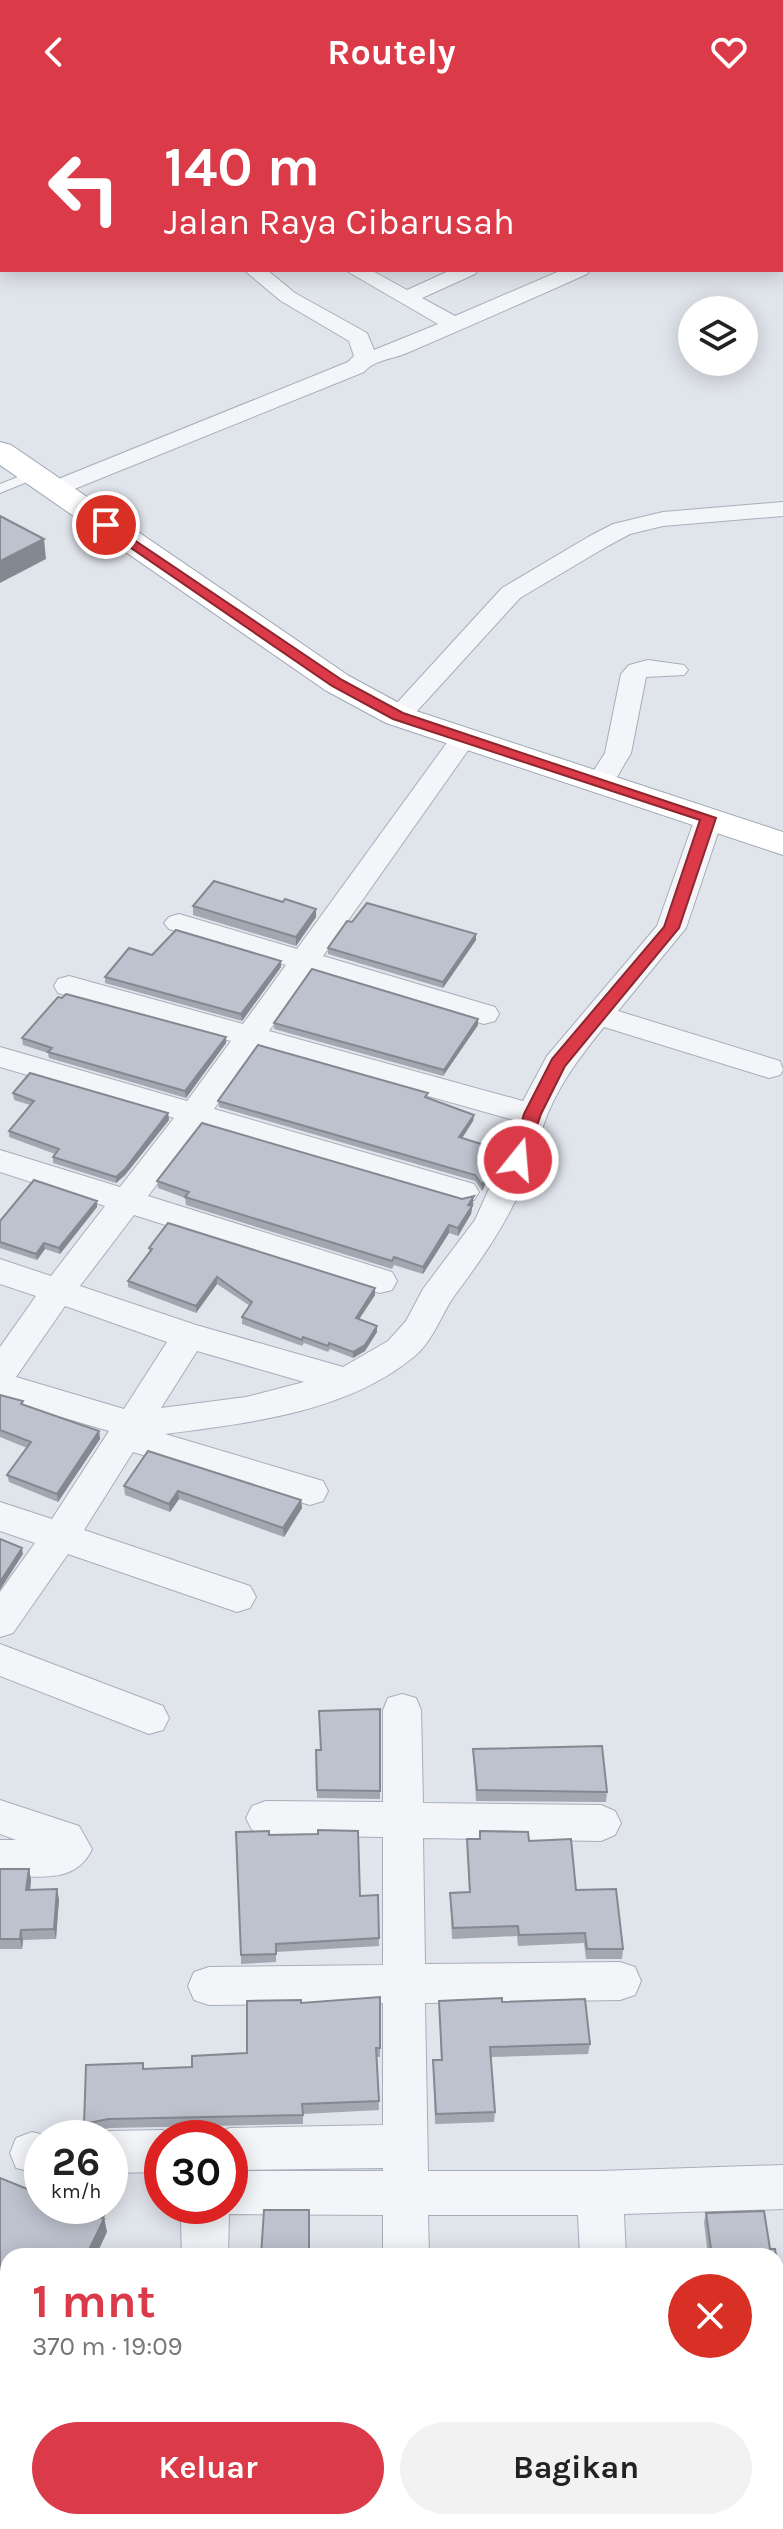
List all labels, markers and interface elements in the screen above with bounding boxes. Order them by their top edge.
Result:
icon: back [32,30,76,74]
icon: heart [707,30,751,74]
text: Routely [327,31,456,73]
text: 140 m [164,134,320,199]
icon: left [32,136,136,240]
text: Jalan Raya Cibarusah [164,201,515,243]
map controls [678,296,758,376]
button: layers [678,296,758,376]
pin [72,491,140,559]
icon: arrive [84,503,128,547]
position arrow [476,1118,560,1202]
speed limit sign: 30 [144,2120,248,2224]
text: 26 [52,2138,100,2185]
text: km/h [51,2180,101,2203]
text: 1 mnt [32,2273,156,2329]
button: close [668,2274,752,2358]
text: 370 m · 19:09 [32,2331,183,2362]
button: Keluar [32,2422,384,2514]
button: Bagikan [400,2422,752,2514]

